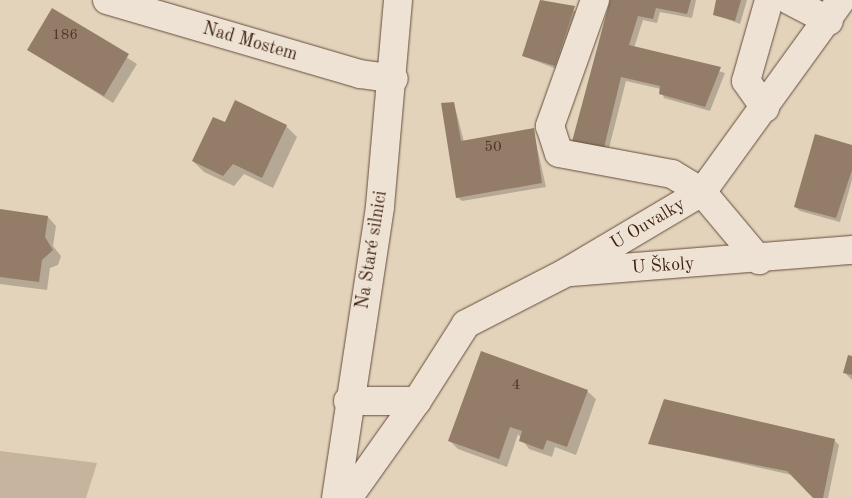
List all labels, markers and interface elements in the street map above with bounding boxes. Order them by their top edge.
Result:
street label: Nad Mostem [200,18,300,66]
house number: 186 [52,27,78,45]
house number: 50 [484,139,502,157]
street label: Na Staré silnici [352,189,392,311]
street label: U Ouvalky [607,193,689,255]
street label: U Školy [631,253,695,279]
house number: 4 [512,377,520,395]

